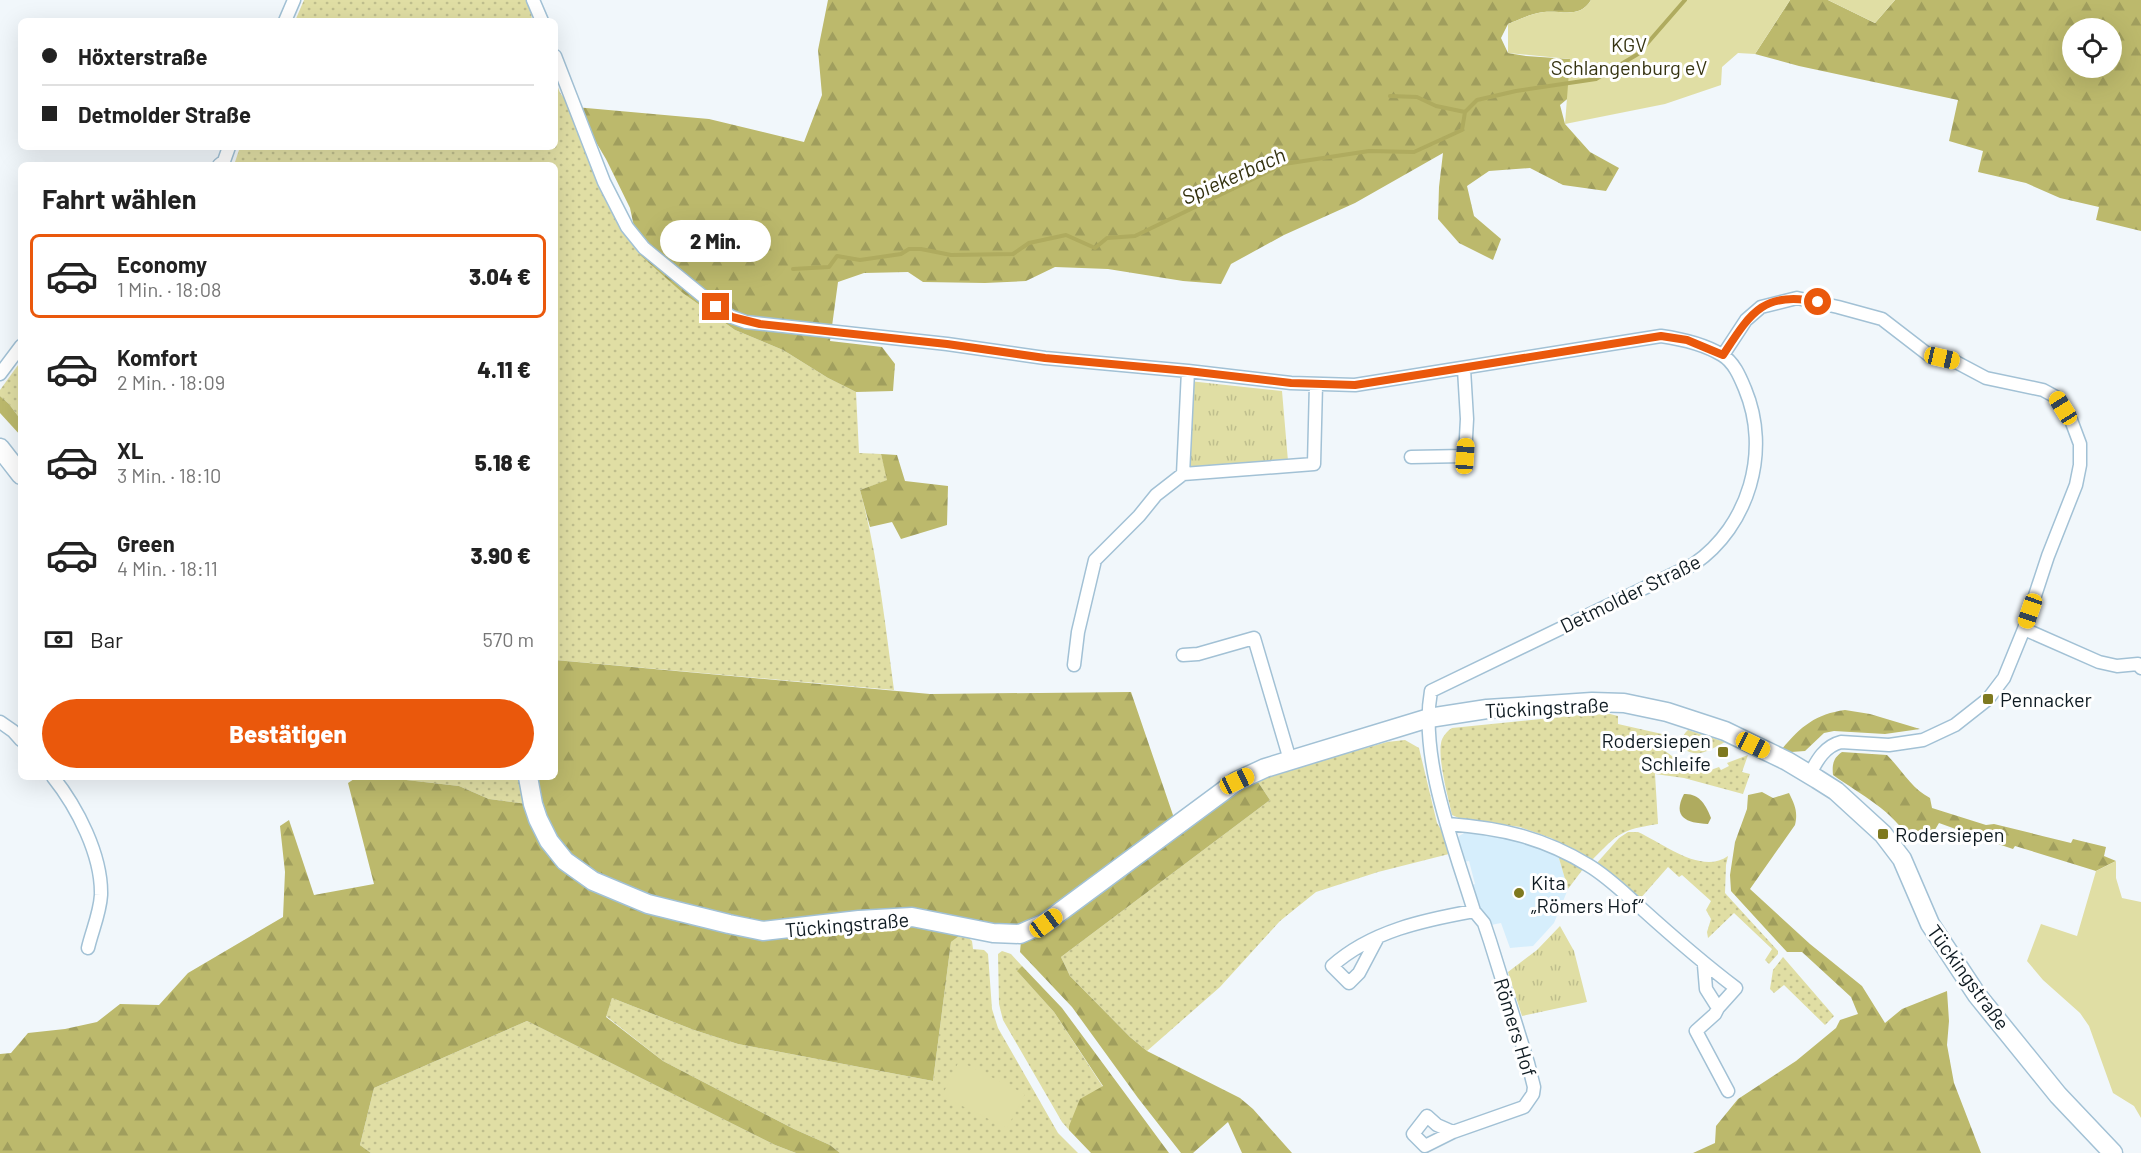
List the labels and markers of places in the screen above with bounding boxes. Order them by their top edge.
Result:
place label: Pennacker [2000,687,2092,711]
marker: Pennacker [1981,692,1995,706]
place label: Rodersiepen Schleife [1601,728,1711,775]
marker: Rodersiepen Schleife [1716,745,1730,759]
place label: Rodersiepen [1895,822,2005,846]
marker: Rodersiepen [1876,827,1890,841]
place label: Kita „Römers Hof“ [1531,870,1644,917]
marker: Kita „Römers Hof“ [1512,886,1526,900]

